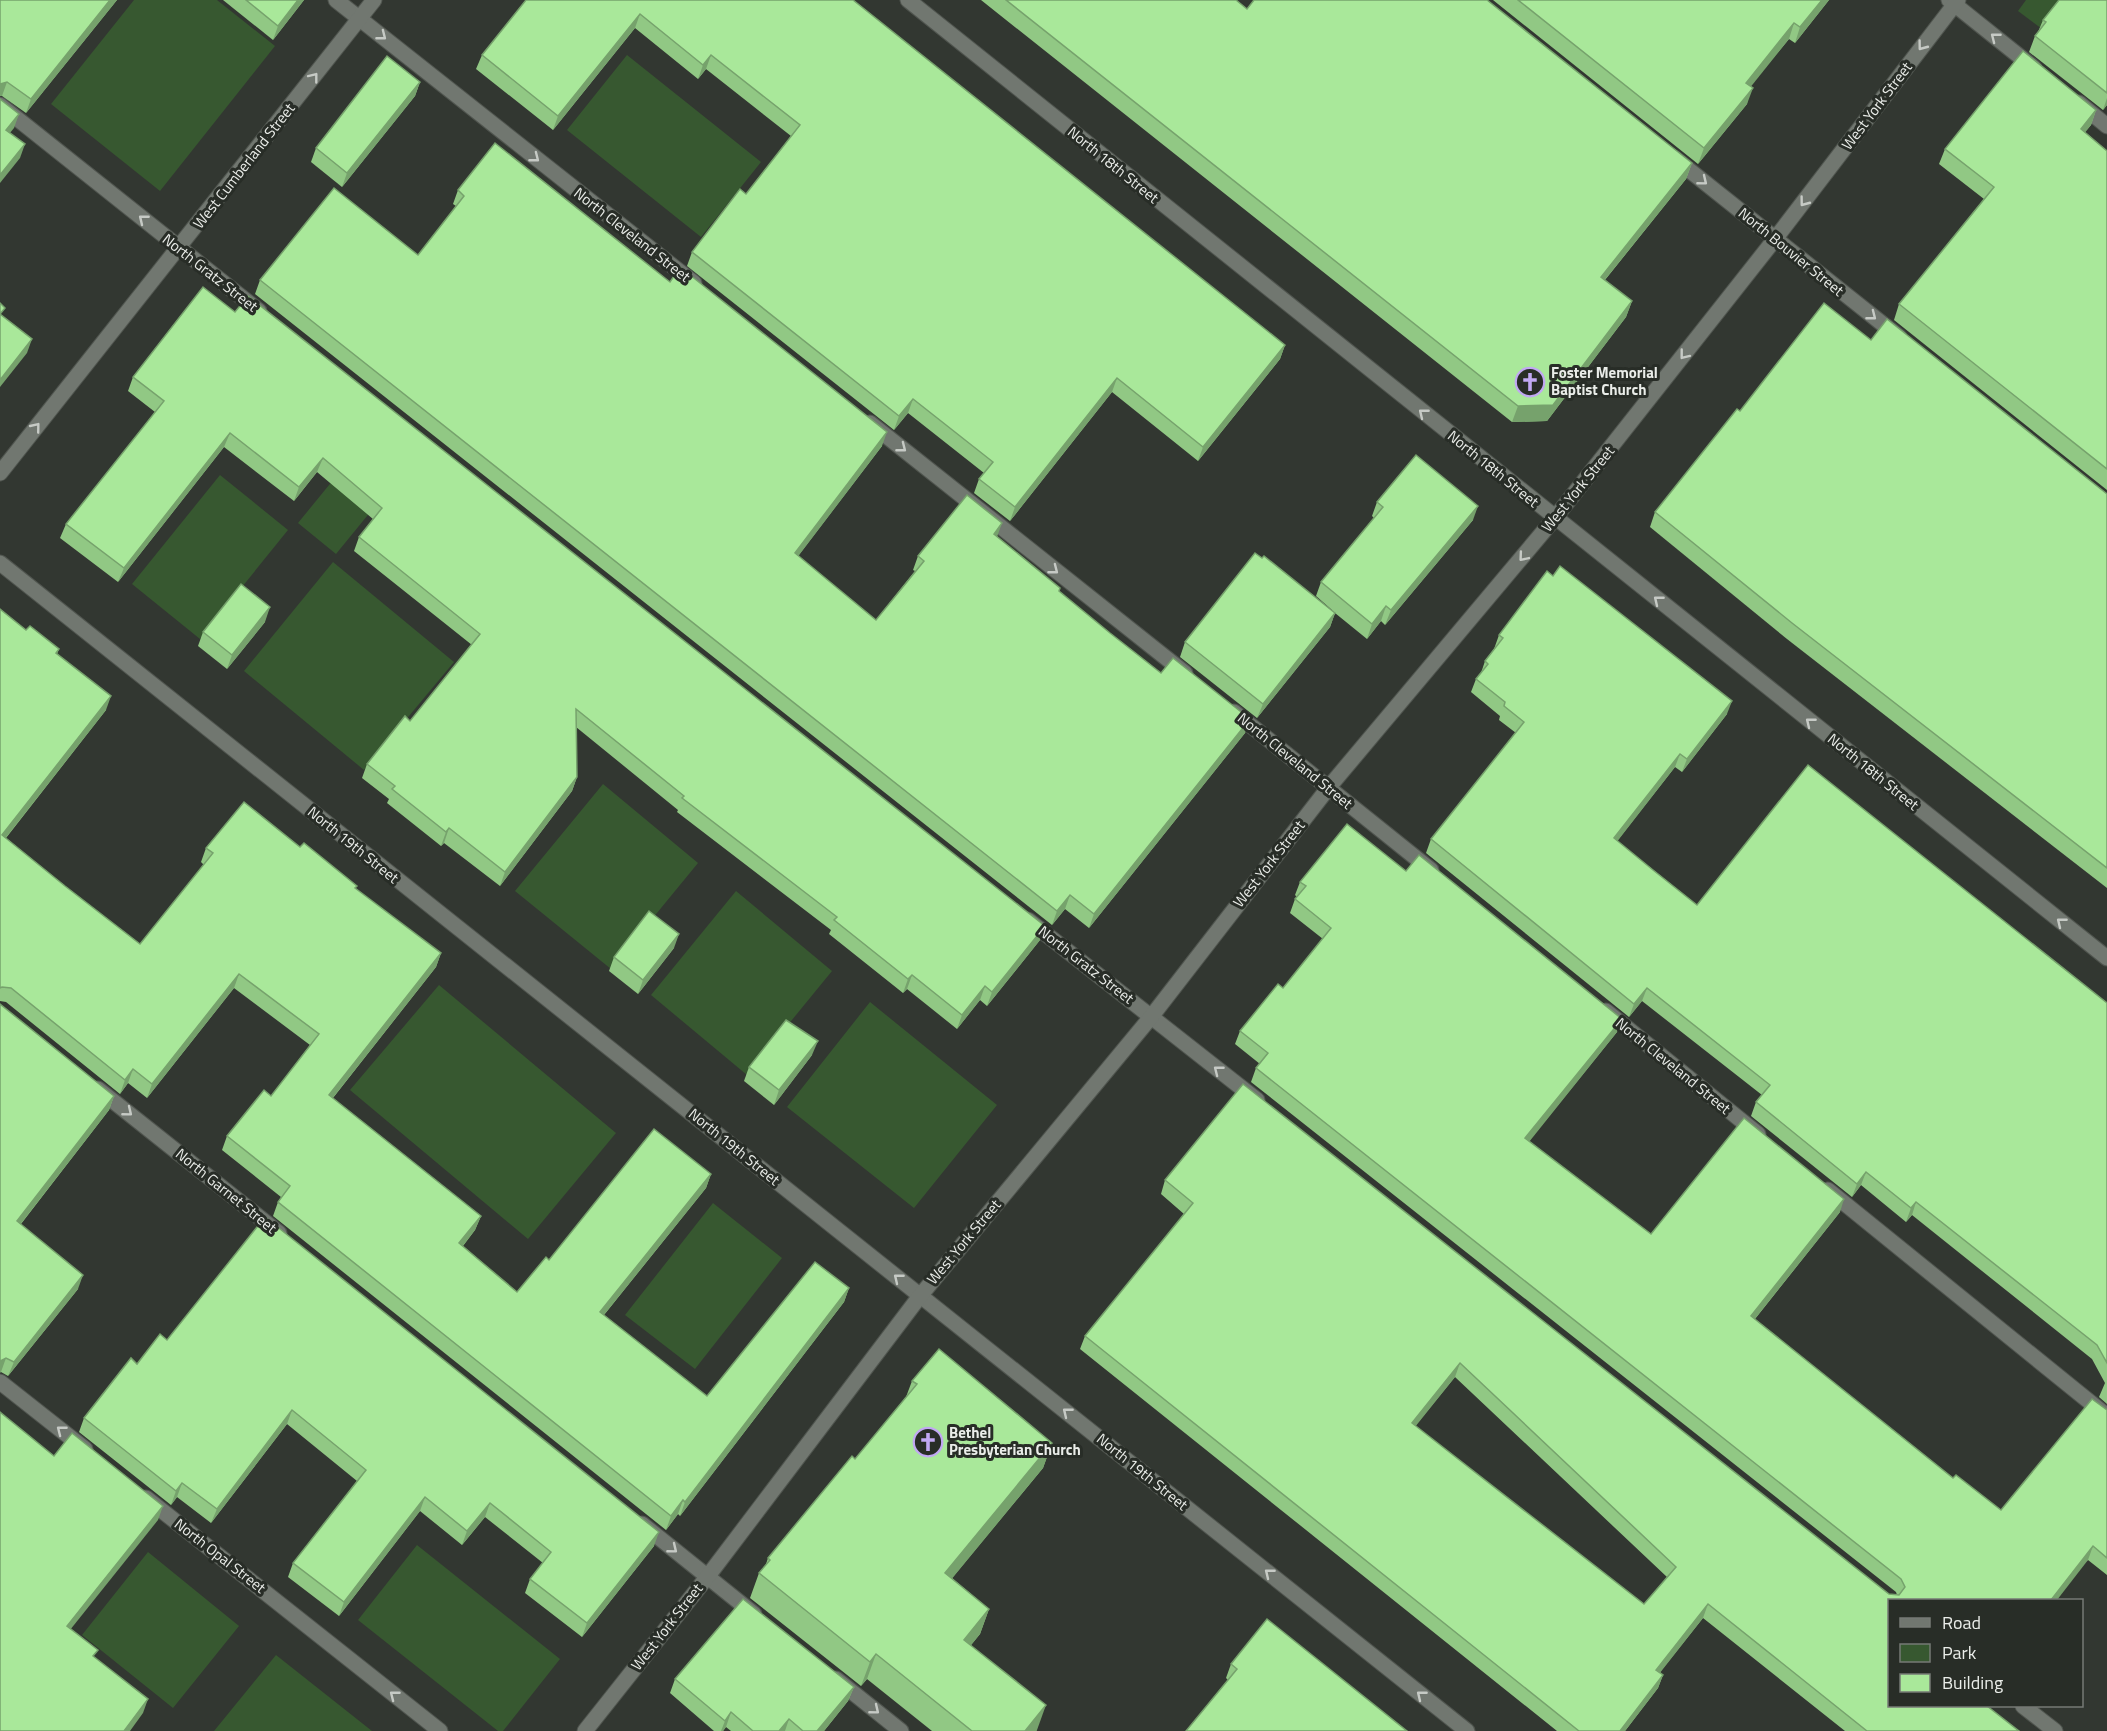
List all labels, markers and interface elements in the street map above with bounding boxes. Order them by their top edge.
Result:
one-way arrow [375,29,386,40]
one-way arrow [1991,34,2002,45]
one-way arrow [1919,40,1930,51]
street label: West York Street [1836,56,1918,155]
one-way arrow [307,72,318,83]
street label: West Cumberland Street [187,97,301,234]
street label: North 18th Street [1063,120,1165,209]
one-way arrow [528,150,539,161]
one-way arrow [1696,174,1707,185]
street label: North Cleveland Street [569,182,696,288]
one-way arrow [1801,195,1812,206]
street label: North Bouvier Street [1734,202,1850,302]
one-way arrow [138,216,149,227]
street label: North Gratz Street [158,228,264,318]
one-way arrow [1865,308,1876,319]
one-way arrow [1680,348,1691,359]
place label: Foster Memorial Baptist Church [1551,361,1658,401]
church icon: Foster Memorial Baptist Church [1514,366,1546,398]
one-way arrow [1419,410,1430,421]
one-way arrow [29,423,40,434]
street label: North 18th Street [1443,424,1545,513]
street label: West York Street [1536,440,1620,537]
one-way arrow [895,441,906,452]
one-way arrow [1519,550,1530,561]
one-way arrow [1048,562,1059,573]
one-way arrow [1653,597,1664,608]
street label: North Cleveland Street [1233,707,1358,815]
one-way arrow [1806,718,1817,729]
street label: North 18th Street [1823,727,1925,816]
street label: North 19th Street [303,800,405,889]
street label: West York Street [1227,815,1311,912]
one-way arrow [2057,918,2068,929]
street label: North Gratz Street [1034,920,1140,1010]
street label: North Cleveland Street [1611,1012,1736,1120]
one-way arrow [1214,1066,1225,1077]
street label: North 19th Street [684,1102,786,1191]
one-way arrow [121,1105,132,1116]
street label: North Garnet Street [171,1142,283,1239]
street label: West York Street [921,1193,1007,1289]
one-way arrow [894,1274,905,1285]
one-way arrow [1063,1409,1074,1420]
place label: Bethel Presbyterian Church [949,1421,1081,1461]
one-way arrow [56,1426,67,1437]
church icon: Bethel Presbyterian Church [912,1426,944,1458]
street label: North 19th Street [1092,1427,1194,1516]
street label: North Opal Street [170,1513,272,1599]
one-way arrow [667,1542,678,1553]
one-way arrow [1265,1570,1276,1581]
street label: West York Street [625,1578,709,1675]
legend [1888,1599,2083,1707]
text: Road [1942,1609,1981,1636]
text: Park [1942,1639,1977,1666]
text: Building [1942,1669,2003,1696]
one-way arrow [390,1691,401,1702]
one-way arrow [1417,1691,1428,1702]
one-way arrow [868,1703,879,1714]

